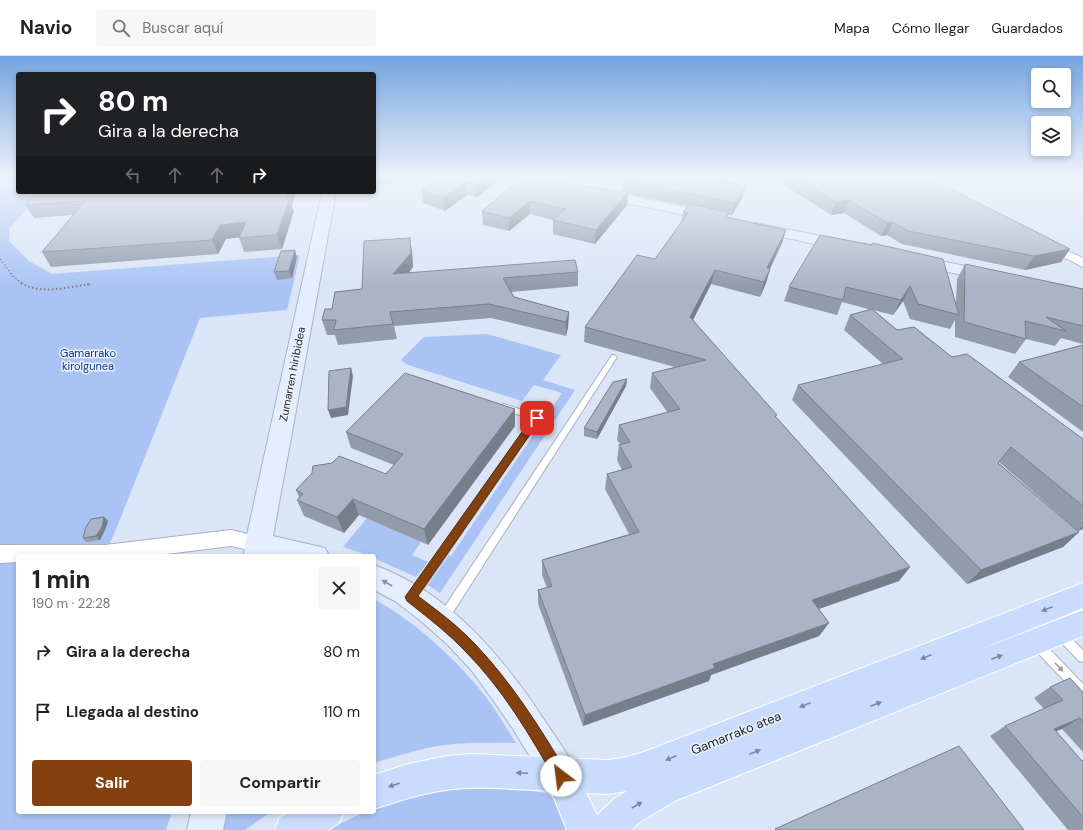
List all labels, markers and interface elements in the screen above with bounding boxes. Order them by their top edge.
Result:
search box [96,10,376,46]
text: Navio [20,15,72,40]
icon: search [110,17,132,39]
text: Buscar aquí [142,18,223,38]
text: Mapa [834,19,870,37]
text: Cómo llegar [892,19,969,37]
text: Guardados [991,19,1063,37]
map controls [1031,68,1071,156]
button: search [1031,68,1071,108]
text: 80 m [98,83,168,120]
icon: right [32,88,84,140]
button: layers [1031,116,1071,156]
text: Gira a la derecha [98,119,239,143]
icon: left [122,164,144,186]
icon: ahead [164,164,186,186]
icon: ahead [206,164,228,186]
icon: right [248,164,270,186]
street label: Zumarren hiribidea [276,326,308,422]
park label: Gamarrako kirolgunea [60,346,116,373]
pin [520,401,554,435]
icon: arrive [526,407,548,429]
text: 1 min [32,564,90,595]
button: close [318,567,360,609]
one-way arrow [381,580,393,587]
text: 190 m · 22:28 [32,595,110,612]
one-way arrow [1040,607,1052,613]
icon: right [32,641,54,663]
text: Gira a la derecha [66,642,190,662]
text: 80 m [323,642,360,662]
one-way arrow [991,653,1003,659]
one-way arrow [919,655,931,661]
one-way arrow [1054,662,1064,672]
icon: arrive [32,701,54,723]
one-way arrow [870,701,882,707]
text: Llegada al destino [66,702,199,722]
text: 110 m [323,702,360,722]
one-way arrow [799,703,811,709]
street label: Gamarrako atea [688,707,784,759]
one-way arrow [750,749,762,755]
position arrow [540,755,582,797]
one-way arrow [665,756,677,762]
button: Salir [32,760,192,806]
button: Compartir [200,760,360,806]
one-way arrow [516,769,528,776]
one-way arrow [388,783,400,789]
one-way arrow [631,801,642,808]

